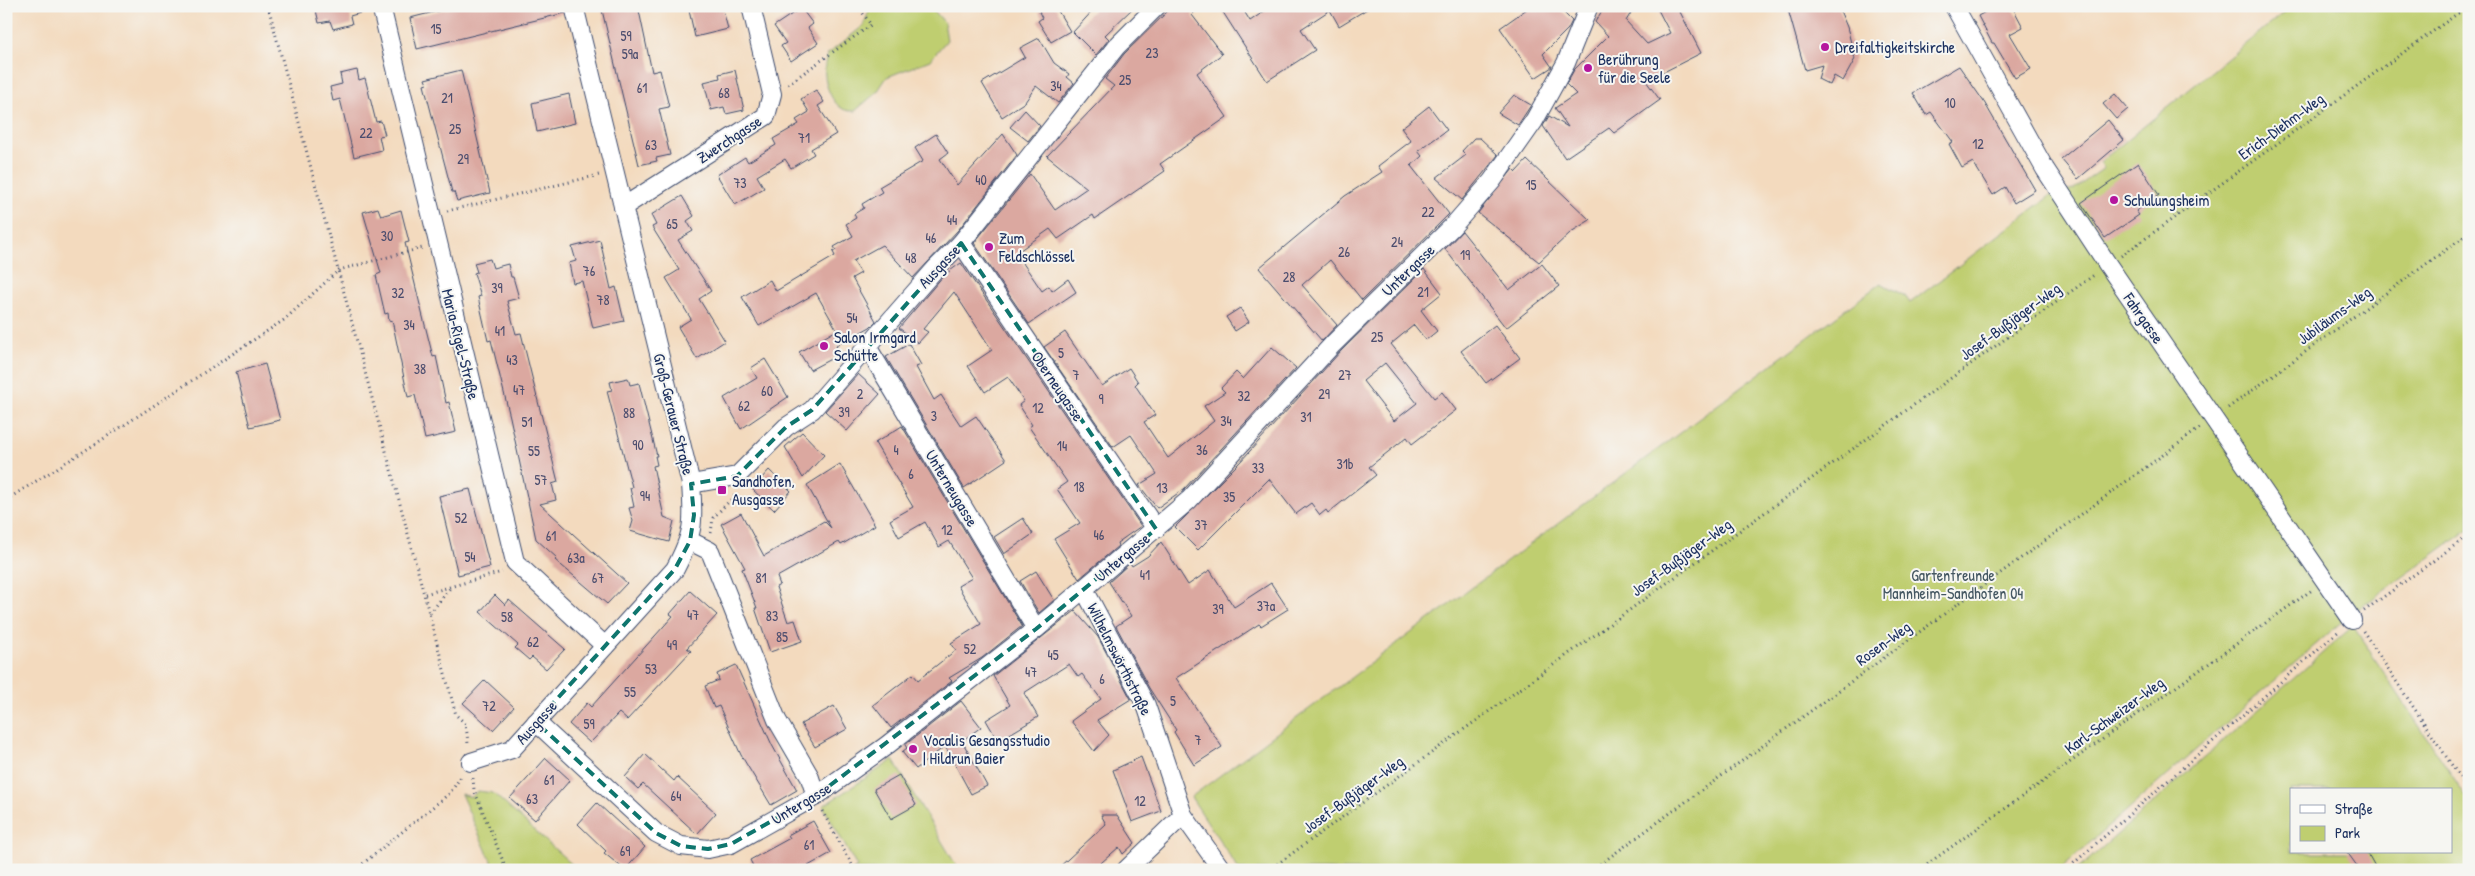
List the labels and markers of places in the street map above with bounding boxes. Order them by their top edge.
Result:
place label: Dreifaltigkeitskirche [1835,36,1956,58]
marker: Dreifaltigkeitskirche [1819,41,1831,53]
place label: Berührung für die Seele [1598,48,1671,88]
marker: Berührung für die Seele [1582,62,1594,74]
place label: Schulungsheim [2124,189,2210,211]
marker: Schulungsheim [2108,194,2120,206]
place label: Zum Feldschlössel [998,227,1075,267]
marker: Zum Feldschlössel [983,241,995,253]
place label: Salon Irmgard Schütte [834,326,916,366]
marker: Salon Irmgard Schütte [818,340,830,352]
place label: Sandhofen, Ausgasse [732,470,795,510]
marker: Sandhofen, Ausgasse [716,484,728,496]
place label: Vocalis Gesangsstudio | Hildrun Baier [923,729,1050,769]
marker: Vocalis Gesangsstudio | Hildrun Baier [907,743,919,755]

